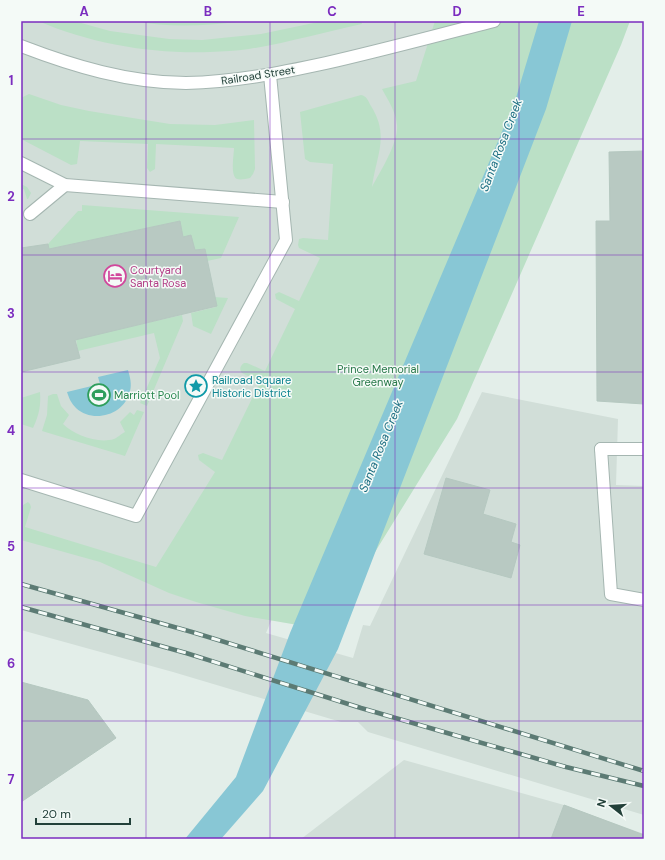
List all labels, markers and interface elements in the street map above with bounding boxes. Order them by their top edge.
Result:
text: A [79,3,89,20]
text: B [204,3,212,20]
text: C [327,3,337,20]
text: D [452,3,462,20]
text: E [577,3,585,20]
street label: Railroad Street [220,62,296,88]
text: 1 [9,72,13,89]
water label: Santa Rosa Creek [476,96,526,194]
text: 2 [7,188,15,205]
hotel icon: Courtyard Santa Rosa [102,263,128,289]
place label: Courtyard Santa Rosa [130,263,186,290]
text: 3 [7,305,15,322]
park label: Prince Memorial Greenway [337,362,419,389]
place icon: Railroad Square Historic District [183,373,209,399]
place label: Railroad Square Historic District [212,373,291,400]
sports icon: Marriott Pool [86,382,112,408]
place label: Marriott Pool [114,388,179,402]
water label: Santa Rosa Creek [355,397,407,494]
text: 4 [7,422,15,439]
text: 5 [7,538,15,555]
text: 6 [7,655,15,672]
text: 7 [8,771,15,788]
north arrow [591,786,631,826]
text: N [594,797,609,809]
scale bar [36,800,130,826]
text: 20 m [42,806,71,822]

